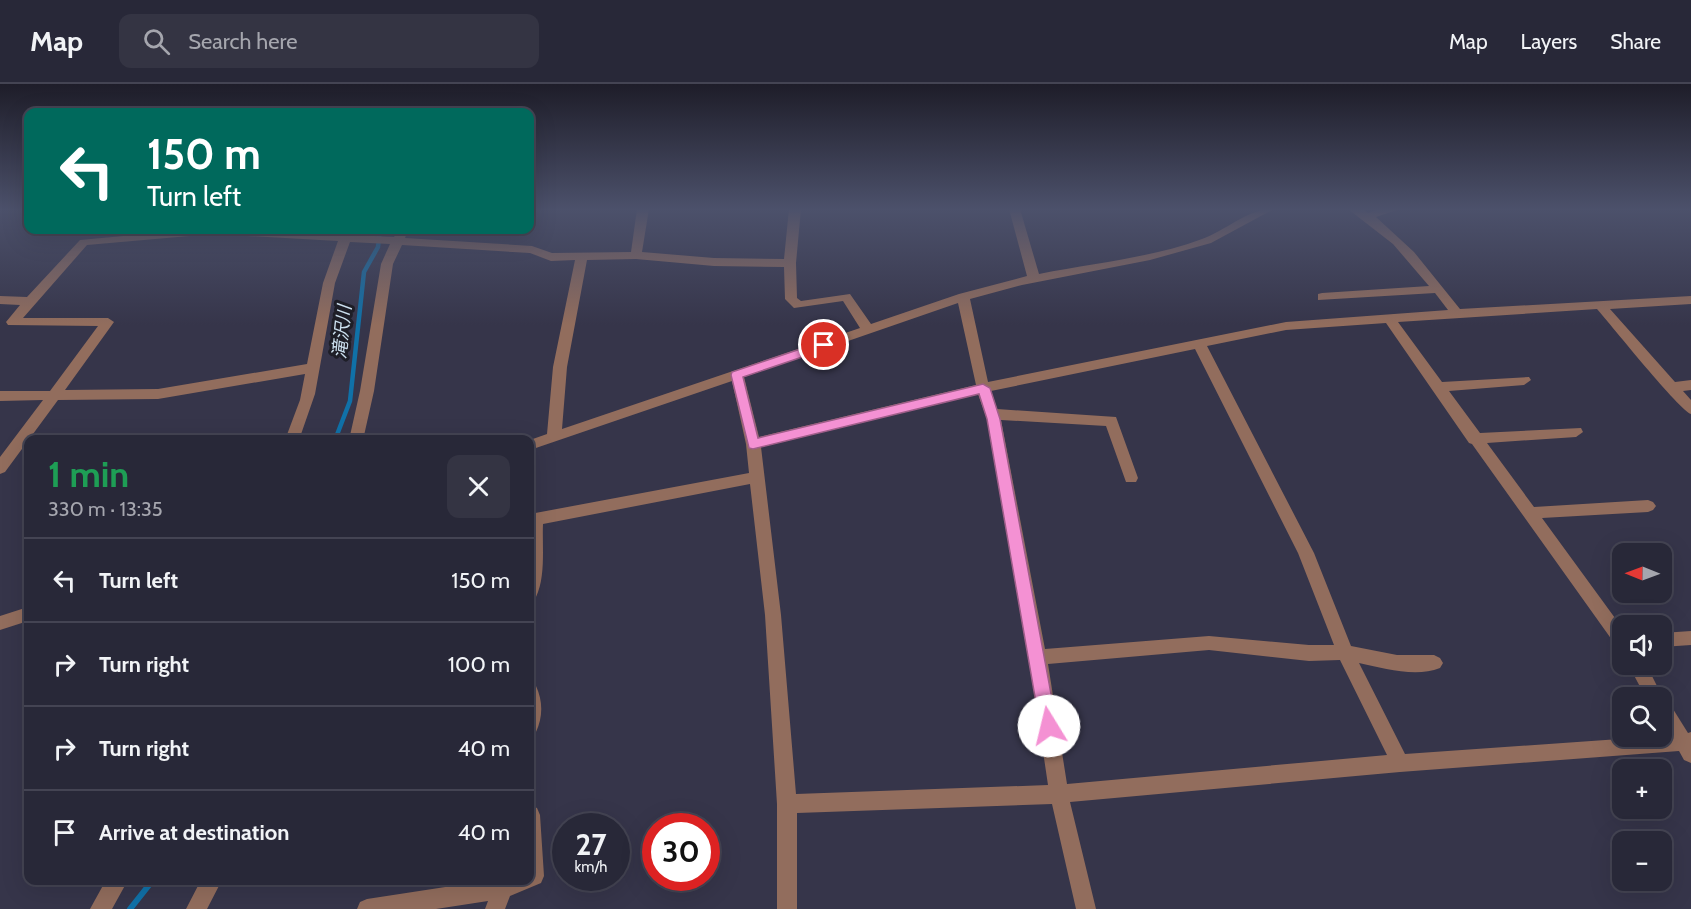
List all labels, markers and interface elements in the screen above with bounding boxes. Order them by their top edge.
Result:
search box [119,14,539,68]
text: Map [30,24,83,58]
icon: search [140,25,173,58]
text: Search here [188,28,297,55]
text: Map [1449,29,1488,54]
text: Layers [1521,29,1577,54]
text: Share [1610,29,1661,54]
text: 150 m [147,128,261,180]
icon: left [48,132,126,210]
text: Turn left [147,180,241,213]
water label: 滝沢川 [328,302,356,360]
pin [798,319,849,370]
icon: arrive [807,328,840,361]
text: 1 min [48,452,129,496]
button: close [447,455,510,518]
text: 330 m · 13:35 [48,497,163,521]
north arrow [1612,543,1672,603]
map controls [1612,543,1672,891]
icon: left [48,564,81,597]
text: Turn left [99,567,178,594]
text: 150 m [451,567,510,594]
button: sound [1612,615,1672,675]
icon: right [48,648,81,681]
text: Turn right [99,651,189,678]
text: 100 m [448,651,510,678]
button: search [1612,687,1672,747]
position arrow [1017,694,1081,758]
icon: right [48,732,81,765]
text: Turn right [99,735,189,762]
text: 40 m [458,735,510,762]
button: + [1612,759,1672,819]
speed limit sign: 30 [642,813,720,891]
icon: arrive [48,816,81,849]
text: Arrive at destination [99,819,289,846]
text: 40 m [458,819,510,846]
text: 27 [575,826,607,863]
button: − [1612,831,1672,891]
text: km/h [575,858,607,876]

